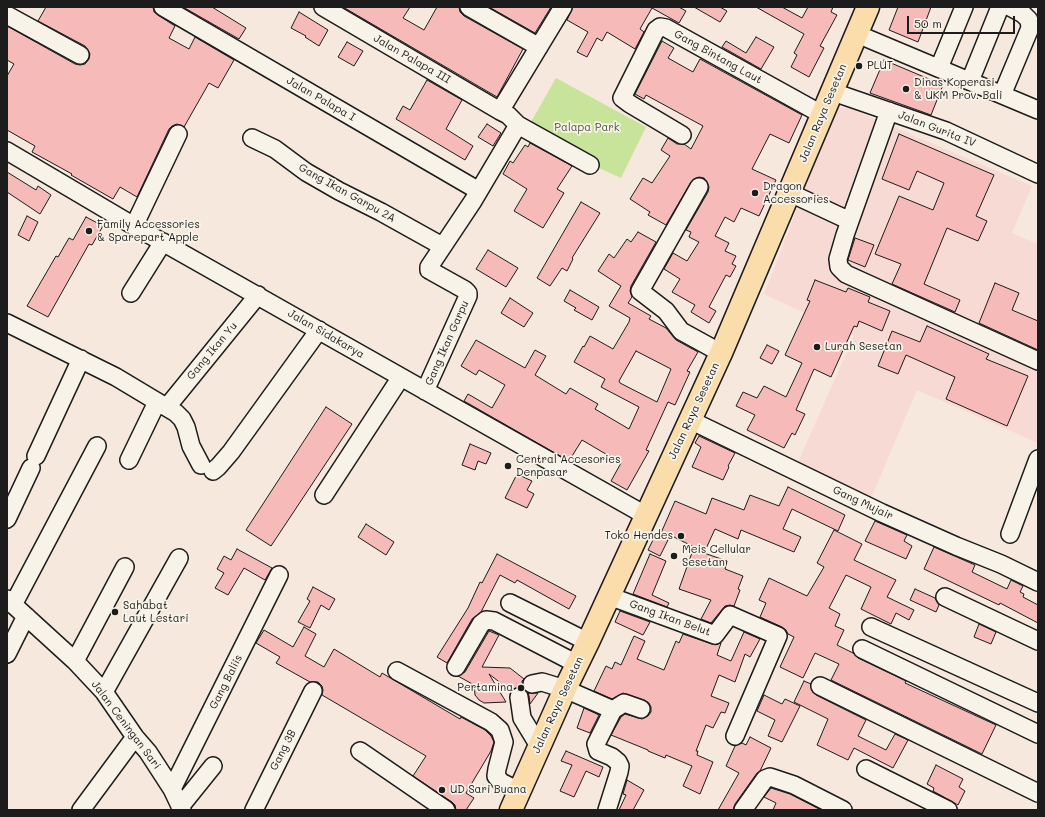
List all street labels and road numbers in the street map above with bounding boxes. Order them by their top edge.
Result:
street label: Gang Bintang Laut [672,27,764,87]
street label: Jalan Palapa III [371,32,453,86]
street label: Jalan Raya Sesetan [796,62,850,164]
street label: Jalan Palapa I [284,74,358,124]
street label: Jalan Gurita IV [896,108,978,150]
street label: Gang Ikan Garpu 2A [296,161,398,225]
street label: Gang Ikan Garpu [422,299,472,387]
street label: Jalan Sidakarya [285,307,367,361]
street label: Gang Ikan Yu [184,319,240,383]
street label: Jalan Raya Sesetan [666,361,722,461]
street label: Gang Mujair [831,483,895,523]
street label: Gang Ikan Belut [628,597,712,639]
street label: Gang Baliis [207,652,245,712]
street label: Jalan Raya Sesetan [530,655,586,755]
street label: Jalan Ceningan Sari [88,678,164,772]
street label: Gang 3B [267,727,299,773]

